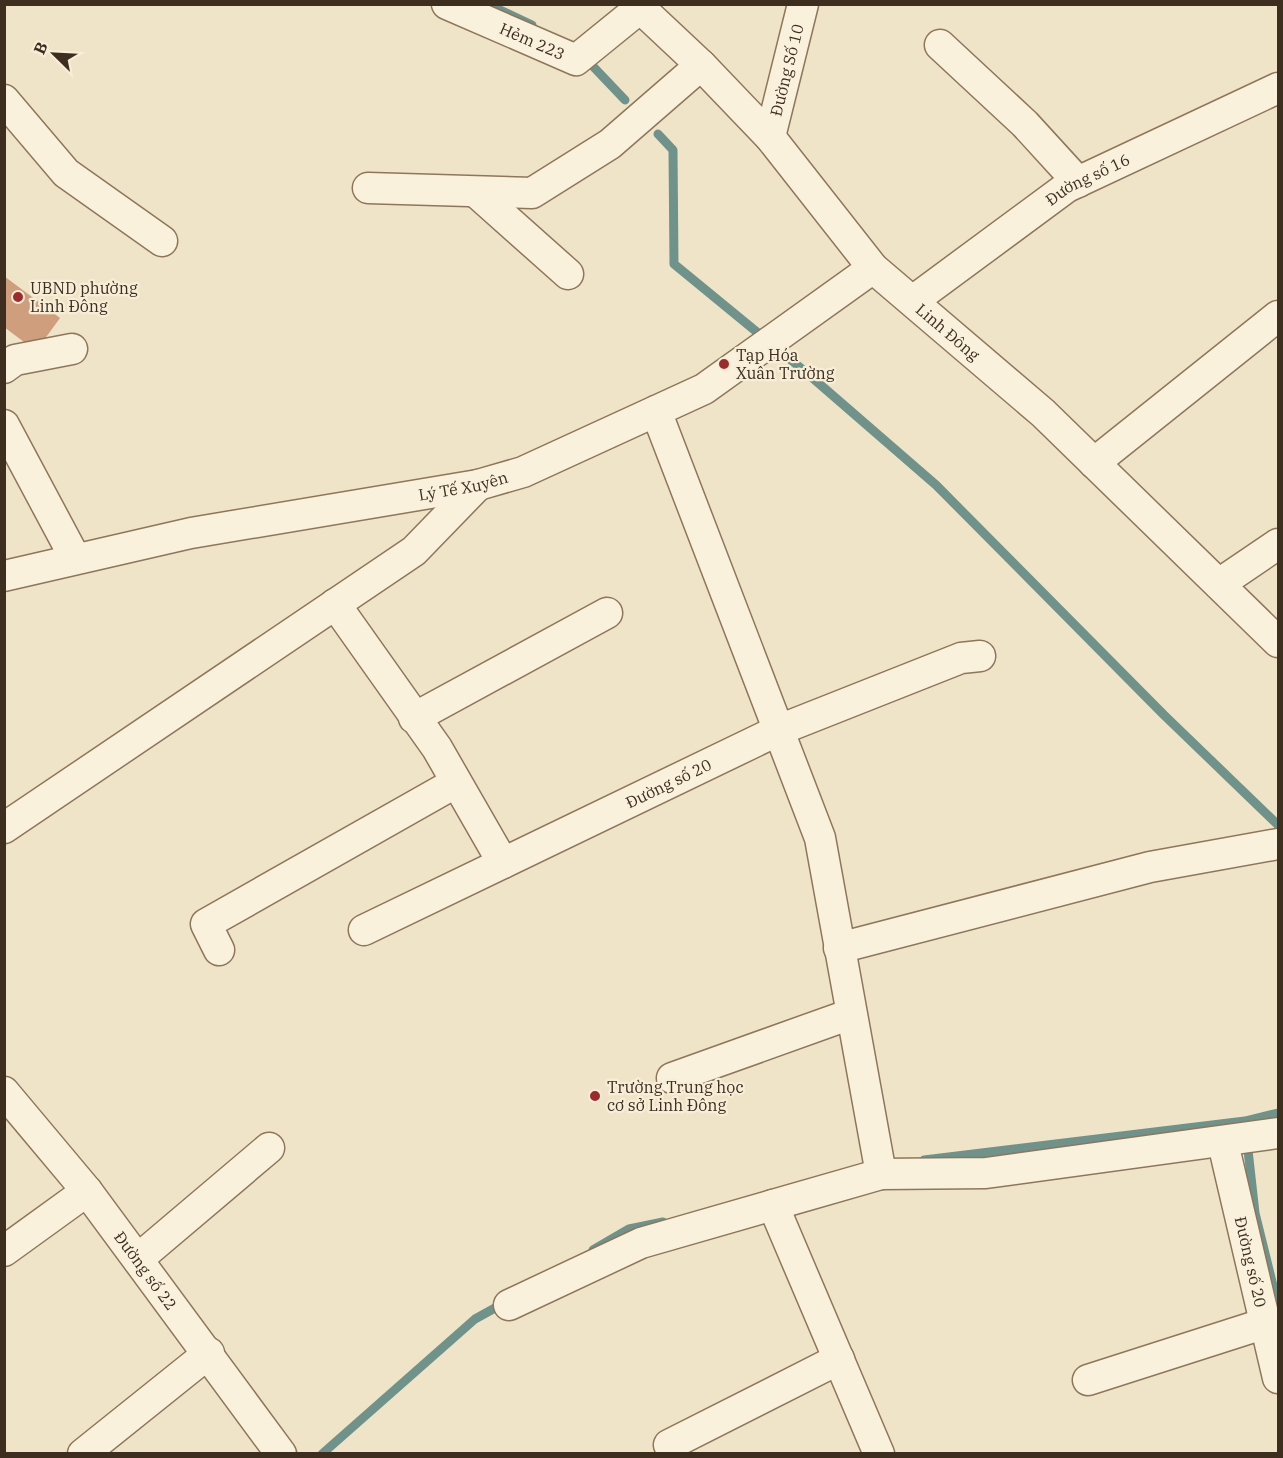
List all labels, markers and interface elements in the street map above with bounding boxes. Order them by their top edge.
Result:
street label: Hẻm 223 [497,18,568,64]
street label: Đường Số 10 [766,22,808,118]
north arrow [24,24,84,84]
text: B [29,39,52,57]
street label: Đường số 16 [1041,149,1133,210]
place label: UBND phường Linh Đông [30,278,138,316]
marker: UBND phường Linh Đông [11,290,25,304]
street label: Linh Đông [912,299,984,365]
place label: Tạp Hóa Xuân Trường [736,345,835,383]
marker: Tạp Hóa Xuân Trường [717,357,731,371]
street label: Lý Tế Xuyên [417,467,510,505]
street label: Đường số 20 [622,754,715,812]
place label: Trường Trung học cơ sở Linh Đông [607,1077,744,1115]
marker: Trường Trung học cơ sở Linh Đông [588,1089,602,1103]
street label: Đường số 20 [1231,1214,1271,1309]
street label: Đường số 22 [110,1227,181,1314]

